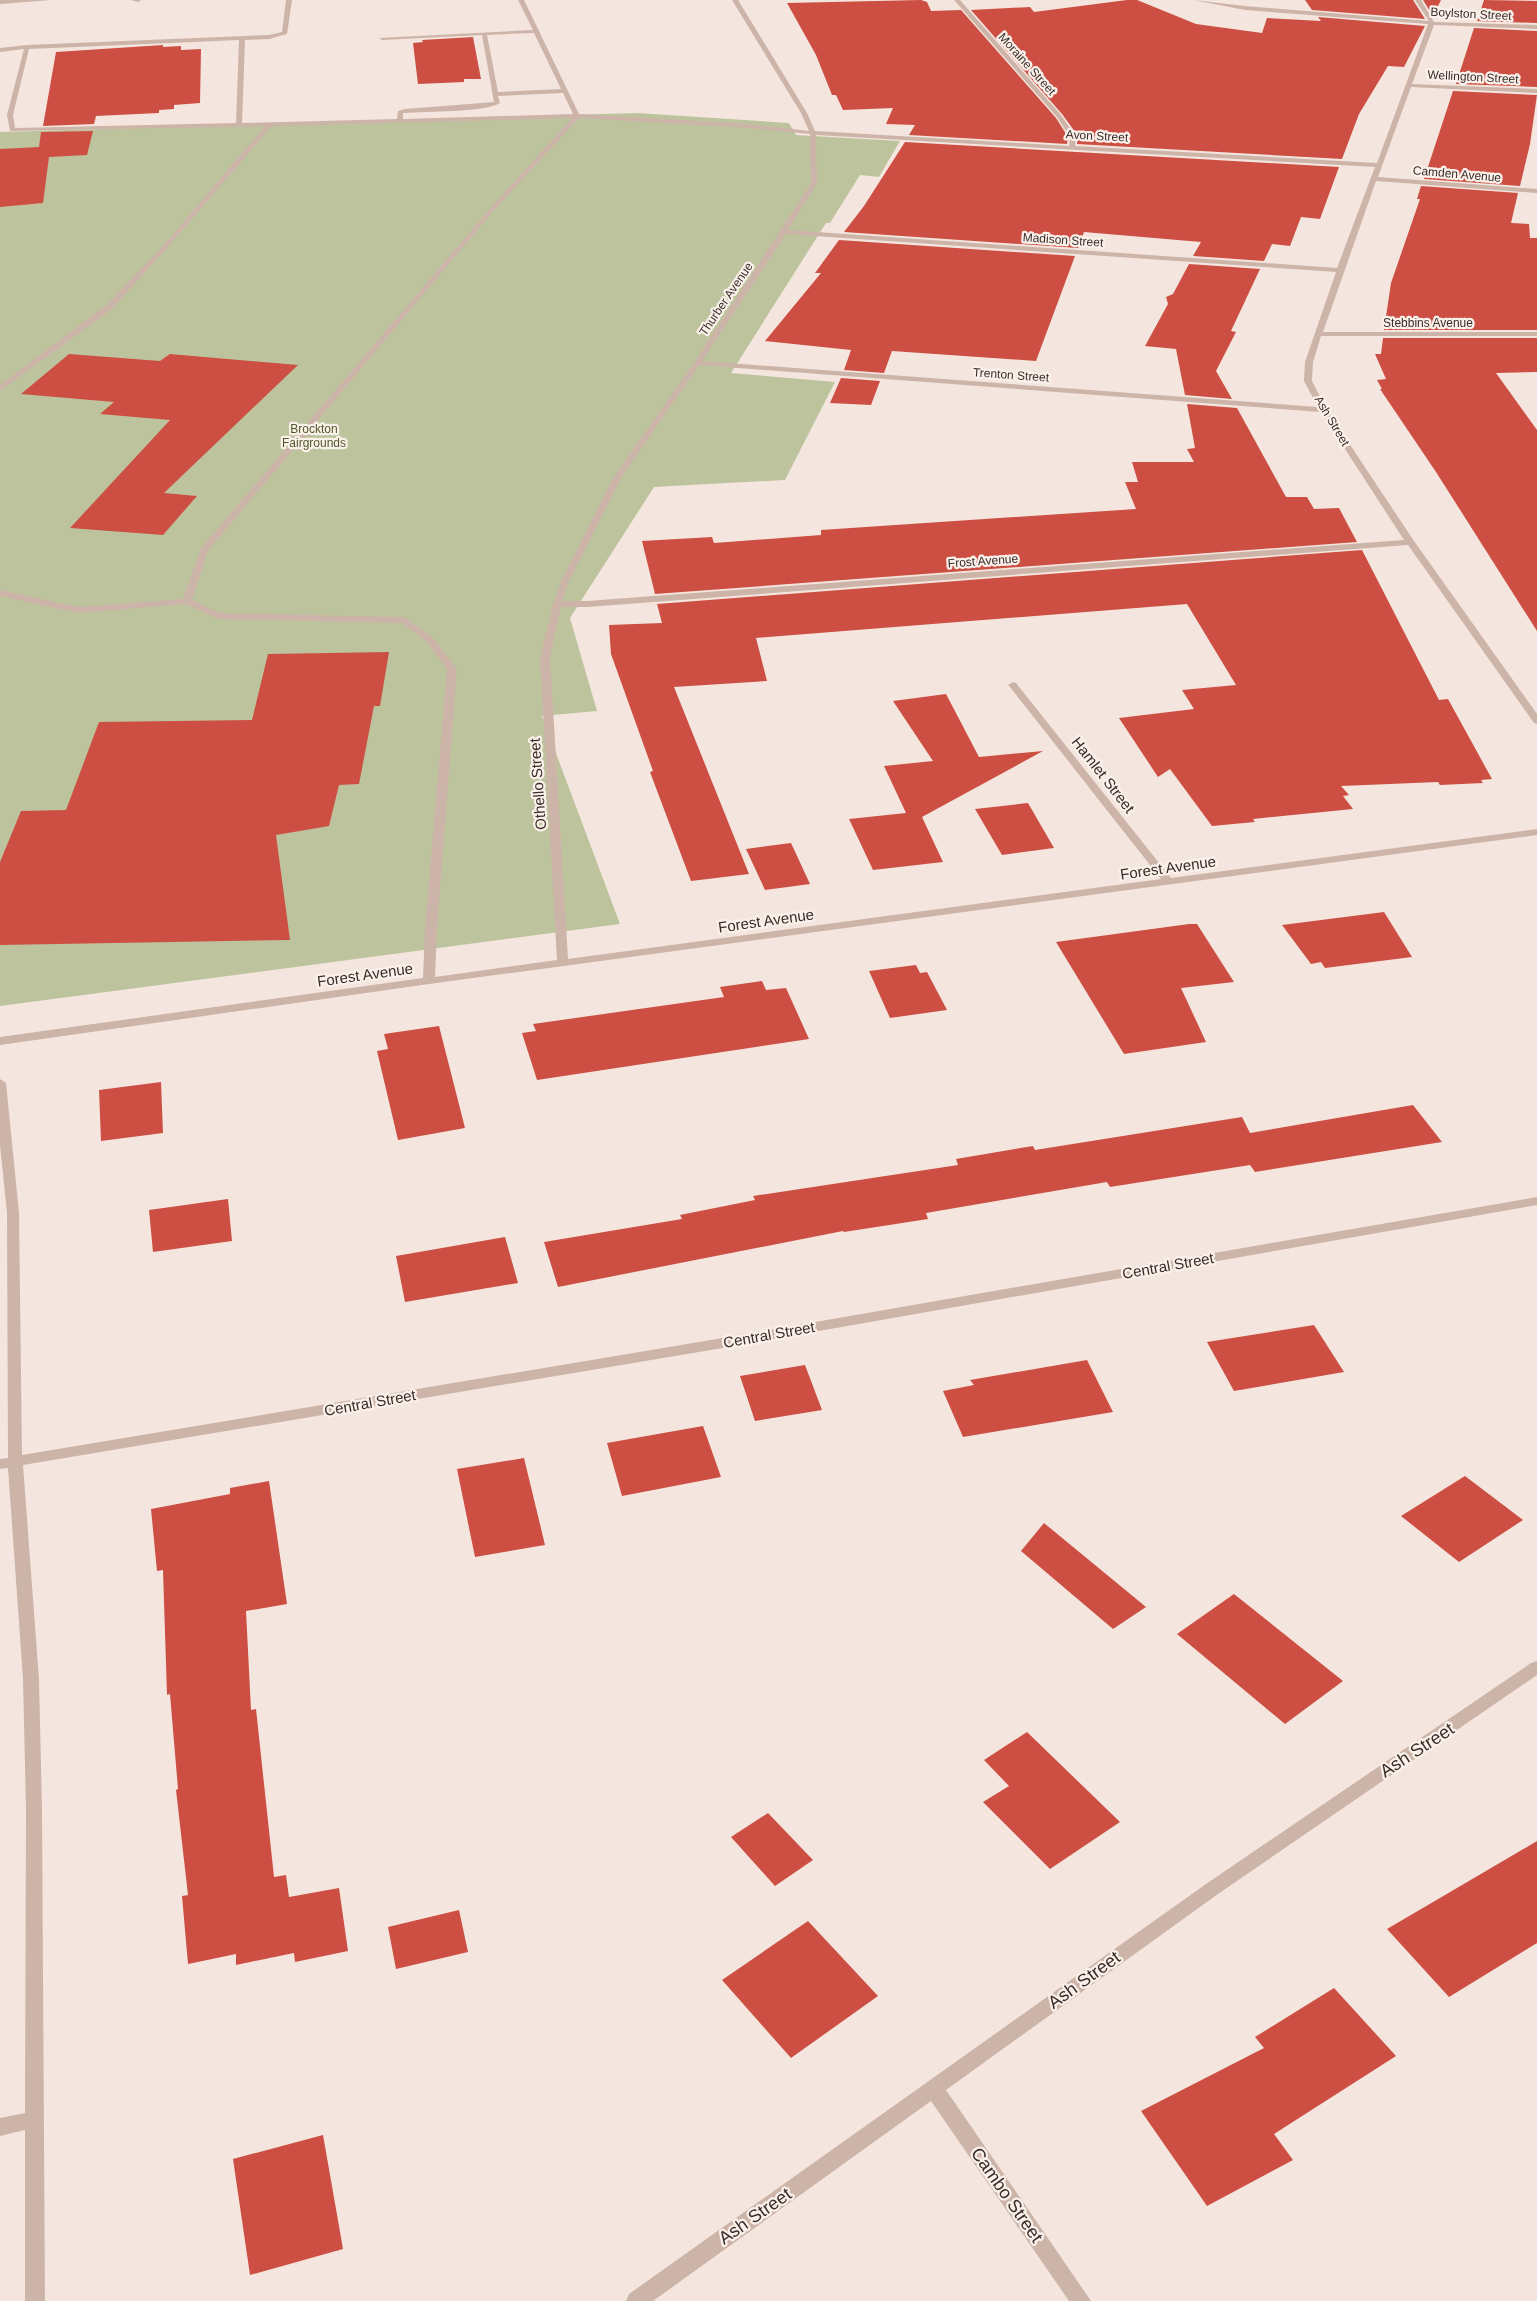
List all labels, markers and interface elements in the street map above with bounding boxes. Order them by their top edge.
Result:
street label: Boylston Street [1430,5,1513,23]
street label: Moraine Street [995,30,1059,98]
street label: Wellington Street [1427,68,1520,86]
street label: Avon Street [1065,127,1129,145]
street label: Camden Avenue [1412,163,1502,185]
street label: Madison Street [1022,230,1104,250]
street label: Thurber Avenue [696,260,756,338]
street label: Stebbins Avenue [1383,316,1473,330]
street label: Trenton Street [972,365,1050,385]
street label: Ash Street [1312,393,1353,449]
park label: Brockton Fairgrounds [282,422,346,450]
street label: Frost Avenue [947,552,1019,570]
street label: Hamlet Street [1068,733,1139,817]
street label: Othello Street [526,737,549,830]
street label: Forest Avenue [1119,852,1217,883]
street label: Forest Avenue [717,905,815,936]
street label: Forest Avenue [316,959,414,990]
street label: Central Street [1121,1249,1216,1282]
street label: Central Street [722,1318,817,1351]
street label: Central Street [323,1386,418,1419]
street label: Ash Street [1376,1719,1458,1781]
street label: Ash Street [1044,1947,1124,2013]
street label: Cambo Street [967,2144,1047,2246]
street label: Ash Street [715,2184,795,2248]

